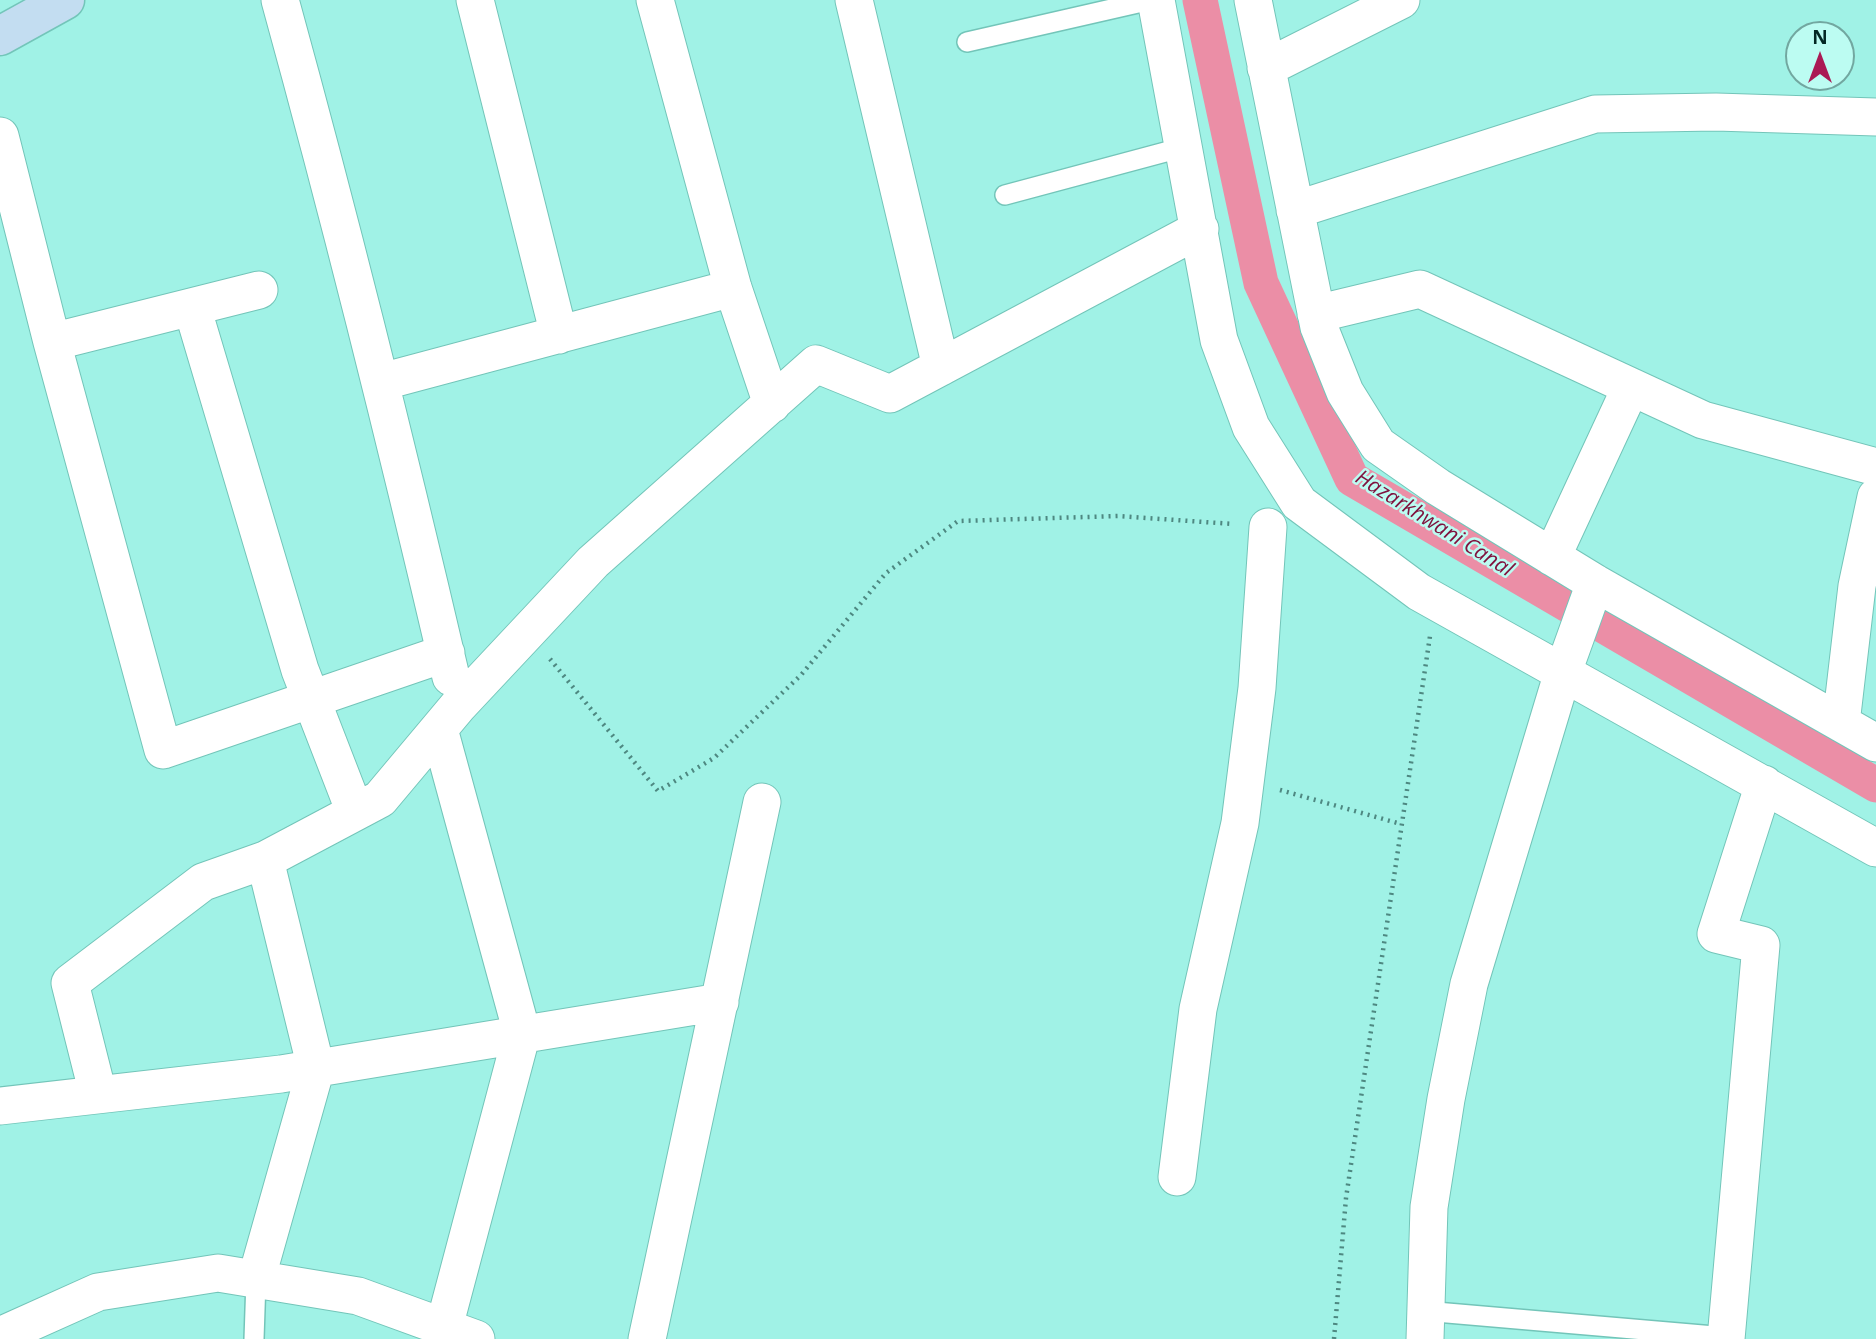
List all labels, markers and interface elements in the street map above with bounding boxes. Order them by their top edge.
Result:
north arrow [1785,21,1855,91]
text: N [1812,24,1828,50]
water label: Hazarkhwani Canal [1350,465,1518,583]

